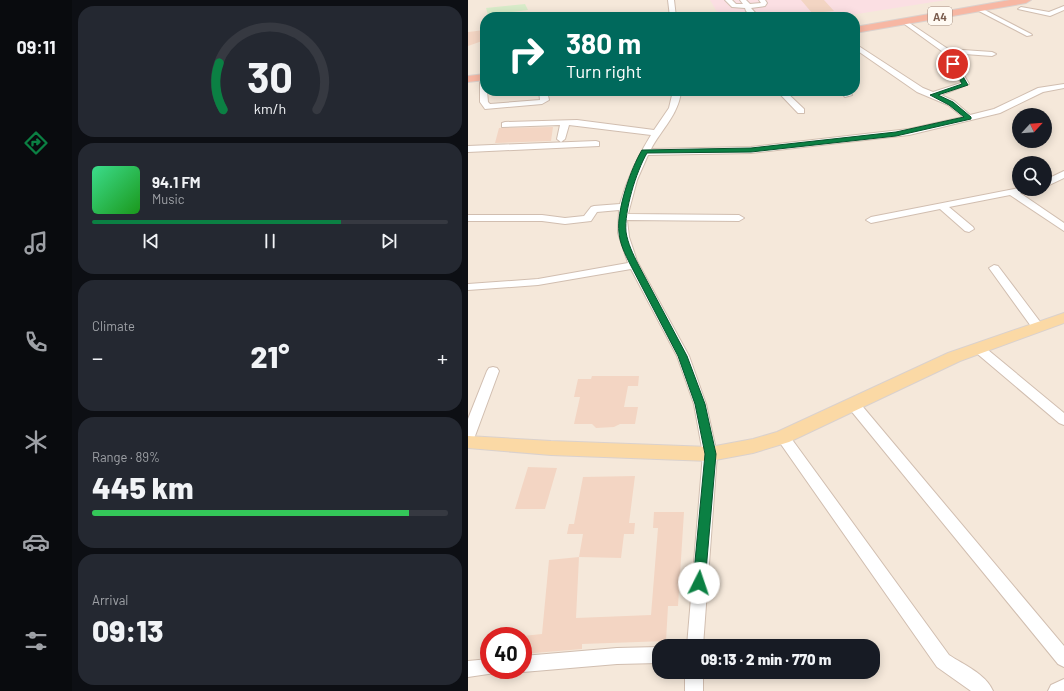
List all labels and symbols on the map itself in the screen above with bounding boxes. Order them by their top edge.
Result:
road number: A4 [928,7,952,25]
pin [936,47,970,81]
north arrow [1012,108,1052,148]
position arrow [678,562,720,604]
speed limit sign: 40 [480,627,532,679]

